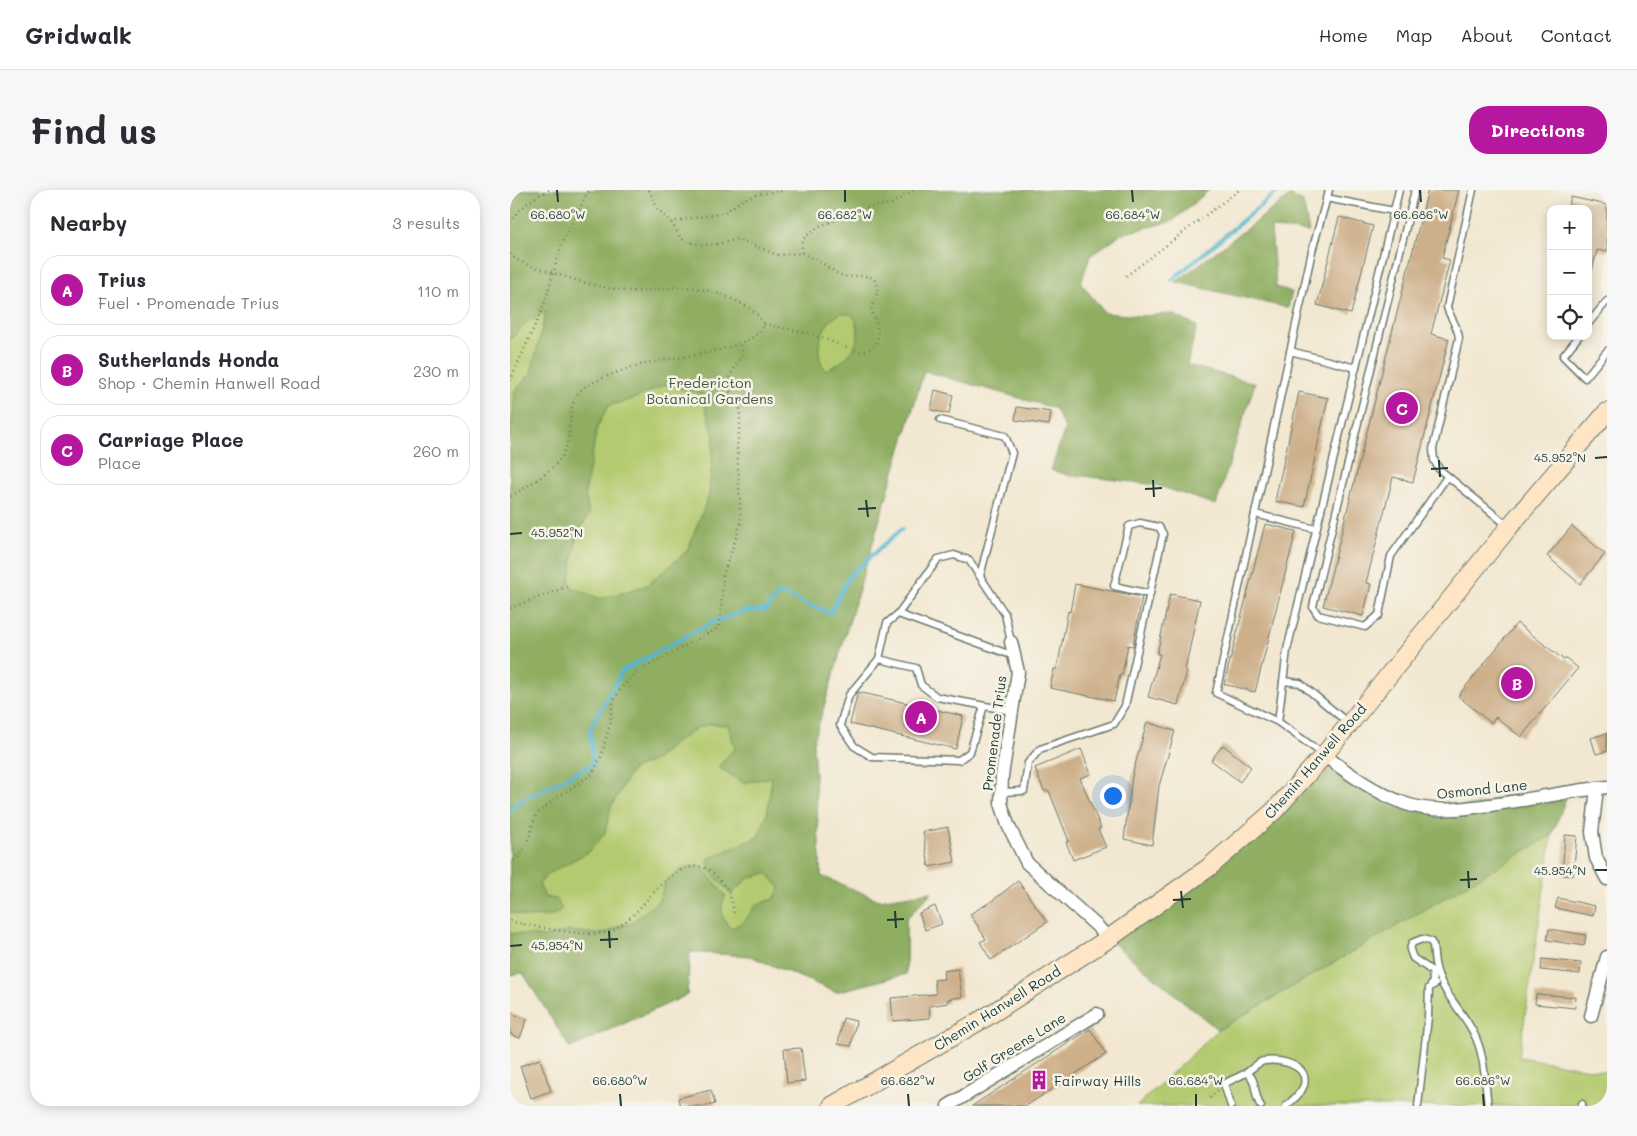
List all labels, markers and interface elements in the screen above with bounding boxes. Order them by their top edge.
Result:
text: Gridwalk [25,19,132,50]
text: Home [1319,23,1368,47]
text: Map [1396,23,1432,47]
text: About [1460,23,1513,47]
text: Contact [1541,23,1612,47]
button: Directions [1469,106,1607,154]
text: Find us [30,107,157,153]
map controls [1547,205,1592,340]
button: + [1547,205,1592,250]
text: 66.680°W [530,206,586,222]
text: 66.682°W [818,206,872,222]
text: 66.684°W [1106,206,1160,222]
text: 66.686°W [1394,206,1448,222]
text: Nearby [50,209,127,236]
text: 3 results [392,212,460,233]
button: − [1547,250,1592,295]
text: Trius [98,267,146,292]
text: A [61,280,73,301]
text: 110 m [417,280,459,301]
text: Fuel · Promenade Trius [98,292,279,313]
button: locate [1547,295,1592,340]
text: Sutherlands Honda [98,347,279,372]
text: B [62,360,72,381]
text: 230 m [413,360,459,381]
text: Shop · Chemin Hanwell Road [98,372,320,393]
park label: Fredericton Botanical Gardens [646,373,774,408]
pin: C [1386,389,1418,427]
text: Carriage Place [98,427,244,452]
text: C [61,440,73,461]
text: 260 m [413,440,459,461]
text: 45.952°N [1534,449,1586,465]
text: Place [98,452,141,473]
text: 45.952°N [531,524,583,540]
pin: B [1501,664,1533,702]
street label: Promenade Trius [978,674,1010,792]
pin: A [905,698,937,736]
street label: Chemin Hanwell Road [1260,699,1370,823]
street label: Osmond Lane [1436,775,1528,803]
your location [1100,783,1126,809]
text: 45.954°N [1534,862,1586,878]
text: 45.954°N [531,937,583,953]
street label: Chemin Hanwell Road [930,961,1064,1055]
street label: Golf Greens Lane [959,1008,1069,1086]
building icon: Fairway Hills [1028,1069,1050,1091]
place label: Fairway Hills [1054,1071,1141,1090]
text: 66.680°W [592,1072,648,1088]
text: 66.682°W [881,1072,935,1088]
text: 66.684°W [1169,1072,1223,1088]
text: 66.686°W [1456,1072,1510,1088]

